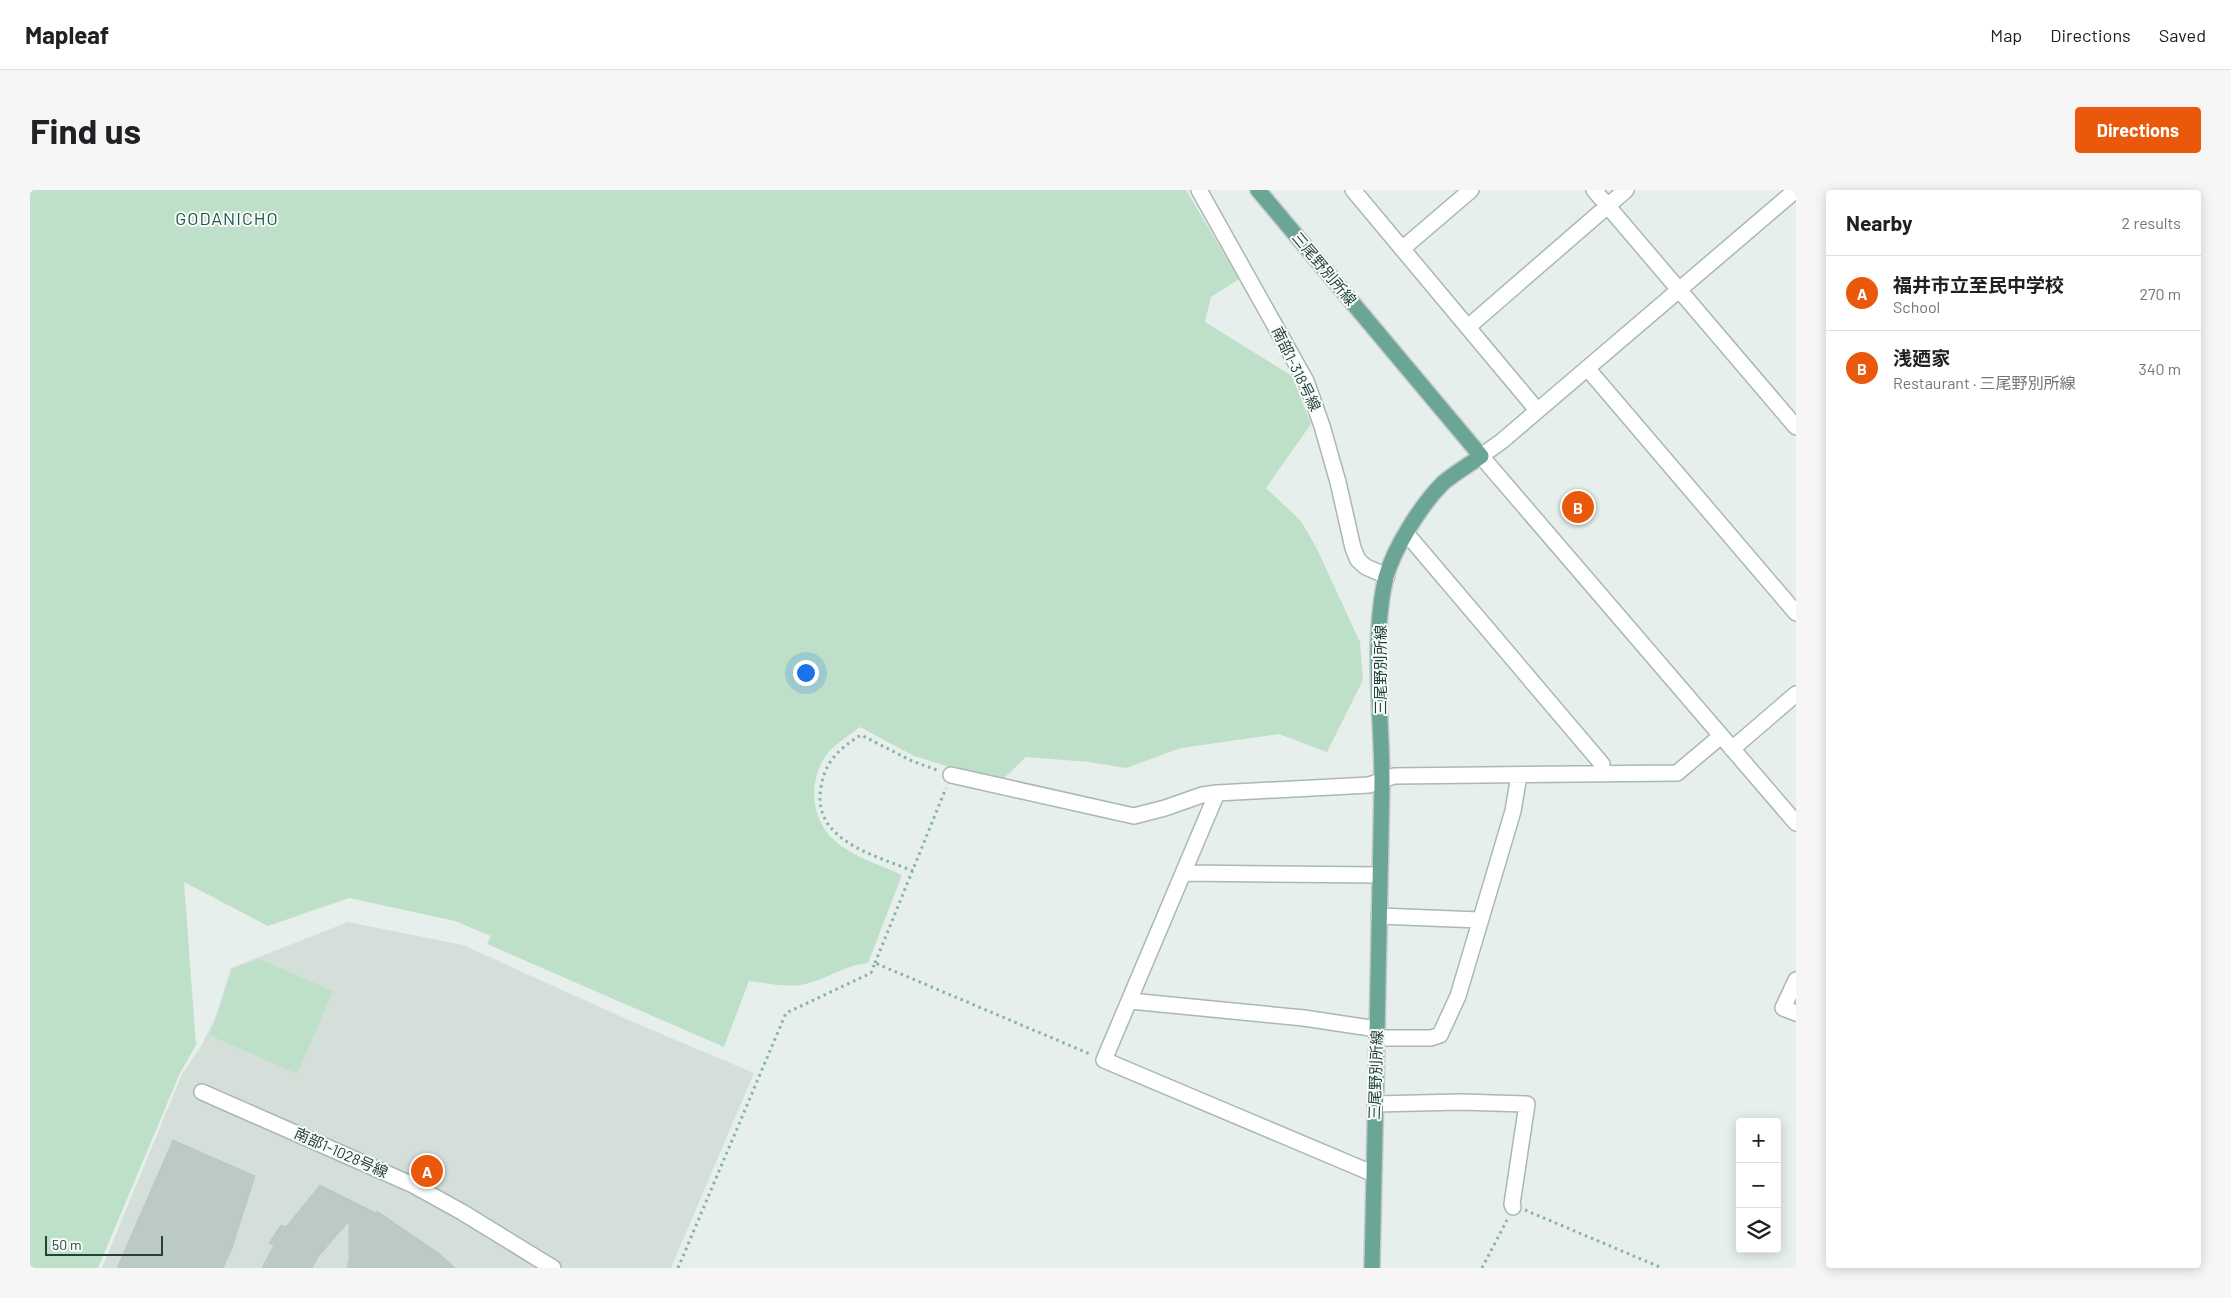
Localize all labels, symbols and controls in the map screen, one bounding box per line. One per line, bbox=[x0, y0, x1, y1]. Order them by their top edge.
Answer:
text: Mapleaf bbox=[25, 20, 109, 49]
text: Map bbox=[1990, 24, 2022, 46]
text: Directions bbox=[2050, 24, 2131, 46]
text: Saved bbox=[2159, 24, 2206, 46]
button: Directions bbox=[2075, 107, 2201, 153]
text: Find us bbox=[30, 109, 141, 151]
district label: GODANICHO bbox=[175, 207, 279, 229]
text: Nearby bbox=[1846, 210, 1912, 235]
text: 2 results bbox=[2122, 213, 2181, 232]
street label: 三尾野別所線 bbox=[1289, 228, 1361, 309]
text: 福井市立至民中学校 bbox=[1893, 273, 2064, 296]
text: A bbox=[1857, 284, 1867, 303]
text: 270 m bbox=[2139, 284, 2181, 303]
text: School bbox=[1893, 297, 1940, 316]
street label: 南部1-318号線 bbox=[1269, 323, 1325, 414]
text: 浅廼家 bbox=[1893, 346, 1950, 369]
text: B bbox=[1857, 359, 1867, 378]
text: 340 m bbox=[2138, 359, 2181, 378]
text: Restaurant · 三尾野別所線 bbox=[1893, 373, 2076, 392]
pin: B bbox=[1562, 488, 1594, 526]
street label: 三尾野別所線 bbox=[1371, 625, 1389, 715]
your location bbox=[793, 660, 819, 686]
street label: 三尾野別所線 bbox=[1364, 1030, 1386, 1120]
map controls bbox=[1736, 1118, 1781, 1253]
button: + bbox=[1736, 1118, 1781, 1163]
street label: 南部1-1028号線 bbox=[292, 1123, 391, 1181]
pin: A bbox=[411, 1152, 443, 1190]
button: − bbox=[1736, 1163, 1781, 1208]
button: layers bbox=[1736, 1208, 1781, 1253]
scale bar bbox=[45, 1233, 162, 1256]
text: 50 m bbox=[52, 1236, 81, 1253]

